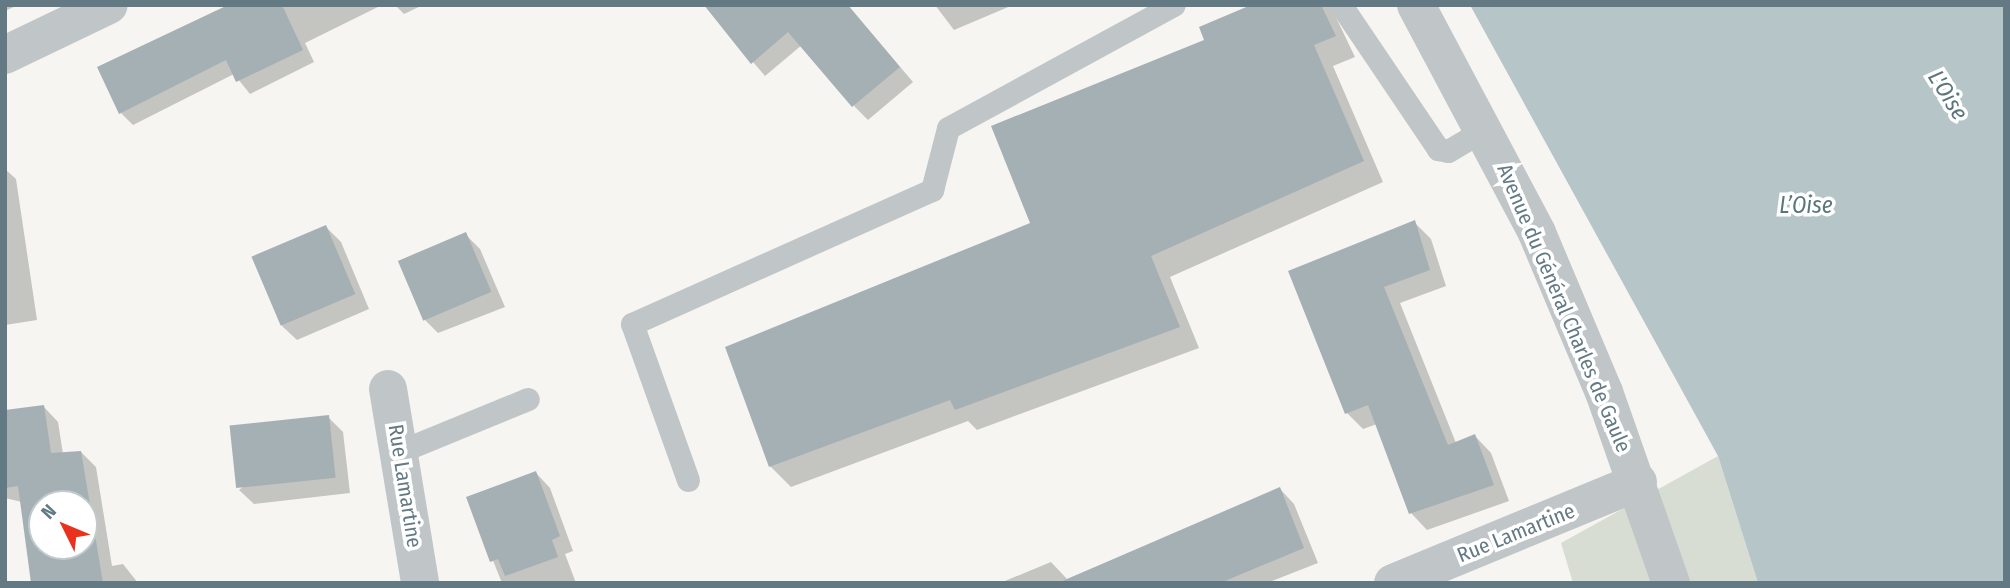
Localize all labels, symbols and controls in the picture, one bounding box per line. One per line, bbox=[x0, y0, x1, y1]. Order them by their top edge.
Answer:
water label: L'Oise bbox=[1922, 65, 1974, 125]
street label: Avenue du Général Charles de Gaule bbox=[1492, 160, 1636, 456]
water label: L’Oise bbox=[1779, 191, 1833, 219]
street label: Rue Lamartine bbox=[383, 423, 427, 549]
north arrow bbox=[28, 490, 98, 560]
street label: Rue Lamartine bbox=[1454, 498, 1578, 568]
text: N bbox=[36, 500, 61, 524]

